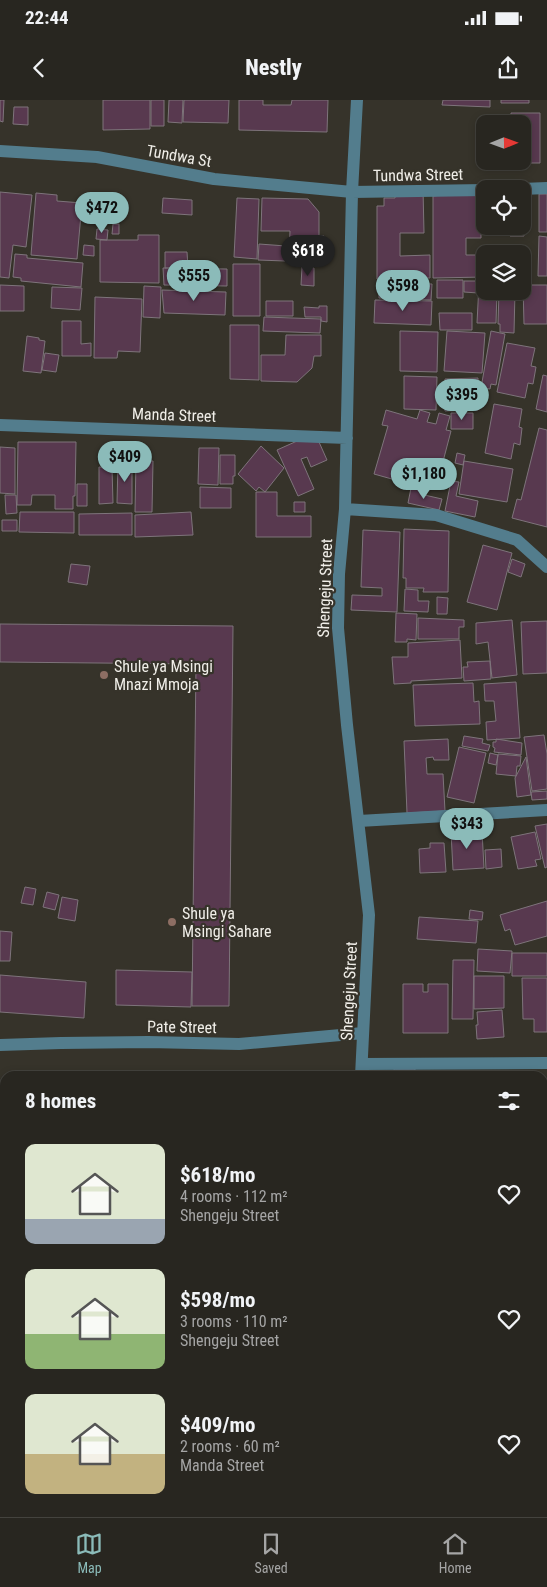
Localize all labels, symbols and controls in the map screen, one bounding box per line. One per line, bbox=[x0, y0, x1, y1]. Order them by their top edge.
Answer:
text: 22:44 bbox=[25, 6, 69, 29]
icon: back bbox=[25, 54, 53, 82]
icon: share bbox=[494, 54, 522, 82]
text: Nestly bbox=[245, 55, 302, 80]
north arrow bbox=[476, 115, 531, 170]
map controls bbox=[476, 115, 531, 300]
street label: Tundwa St bbox=[145, 141, 213, 171]
street label: Tundwa Street bbox=[373, 165, 464, 185]
button: locate bbox=[476, 180, 531, 235]
pin: $472 bbox=[72, 192, 132, 234]
text: $472 bbox=[86, 198, 118, 217]
pin: $618 bbox=[278, 234, 338, 277]
text: $618 bbox=[292, 241, 324, 260]
button: layers bbox=[476, 245, 531, 300]
pin: $555 bbox=[164, 260, 224, 302]
text: $555 bbox=[178, 266, 210, 285]
pin: $598 bbox=[373, 270, 433, 312]
text: $598 bbox=[387, 276, 419, 295]
pin: $395 bbox=[432, 378, 492, 421]
text: $395 bbox=[446, 385, 478, 404]
street label: Manda Street bbox=[132, 404, 217, 426]
pin: $409 bbox=[95, 440, 155, 483]
text: $409 bbox=[109, 447, 141, 466]
pin: $1,180 bbox=[383, 458, 465, 500]
text: $1,180 bbox=[402, 464, 446, 483]
street label: Shengeju Street bbox=[314, 538, 336, 638]
place label: Shule ya Msingi Mnazi Mmoja bbox=[114, 657, 213, 694]
marker: Shule ya Msingi Mnazi Mmoja bbox=[98, 669, 110, 681]
pin: $343 bbox=[437, 808, 497, 850]
text: $343 bbox=[451, 814, 483, 833]
place label: Shule ya Msingi Sahare bbox=[182, 904, 272, 941]
marker: Shule ya Msingi Sahare bbox=[166, 916, 178, 928]
street label: Shengeju Street bbox=[337, 941, 361, 1041]
street label: Pate Street bbox=[147, 1017, 217, 1037]
icon: filters bbox=[495, 1087, 523, 1115]
text: 8 homes bbox=[25, 1089, 96, 1113]
text: $618/mo bbox=[180, 1163, 255, 1187]
icon: home bbox=[65, 1164, 125, 1224]
icon: heart bbox=[495, 1180, 523, 1208]
text: 4 rooms · 112 m² bbox=[180, 1187, 288, 1206]
text: Shengeju Street bbox=[180, 1206, 279, 1225]
text: $598/mo bbox=[180, 1288, 255, 1312]
icon: home bbox=[65, 1289, 125, 1349]
icon: heart bbox=[495, 1305, 523, 1333]
text: 3 rooms · 110 m² bbox=[180, 1312, 288, 1331]
text: Shengeju Street bbox=[180, 1331, 279, 1350]
text: $409/mo bbox=[180, 1413, 255, 1437]
icon: home bbox=[65, 1414, 125, 1474]
icon: heart bbox=[495, 1430, 523, 1458]
text: 2 rooms · 60 m² bbox=[180, 1437, 280, 1456]
text: Manda Street bbox=[180, 1456, 264, 1475]
tab: Map bbox=[75, 1530, 103, 1576]
tab: Saved bbox=[254, 1530, 288, 1576]
tab: Home bbox=[439, 1530, 472, 1576]

